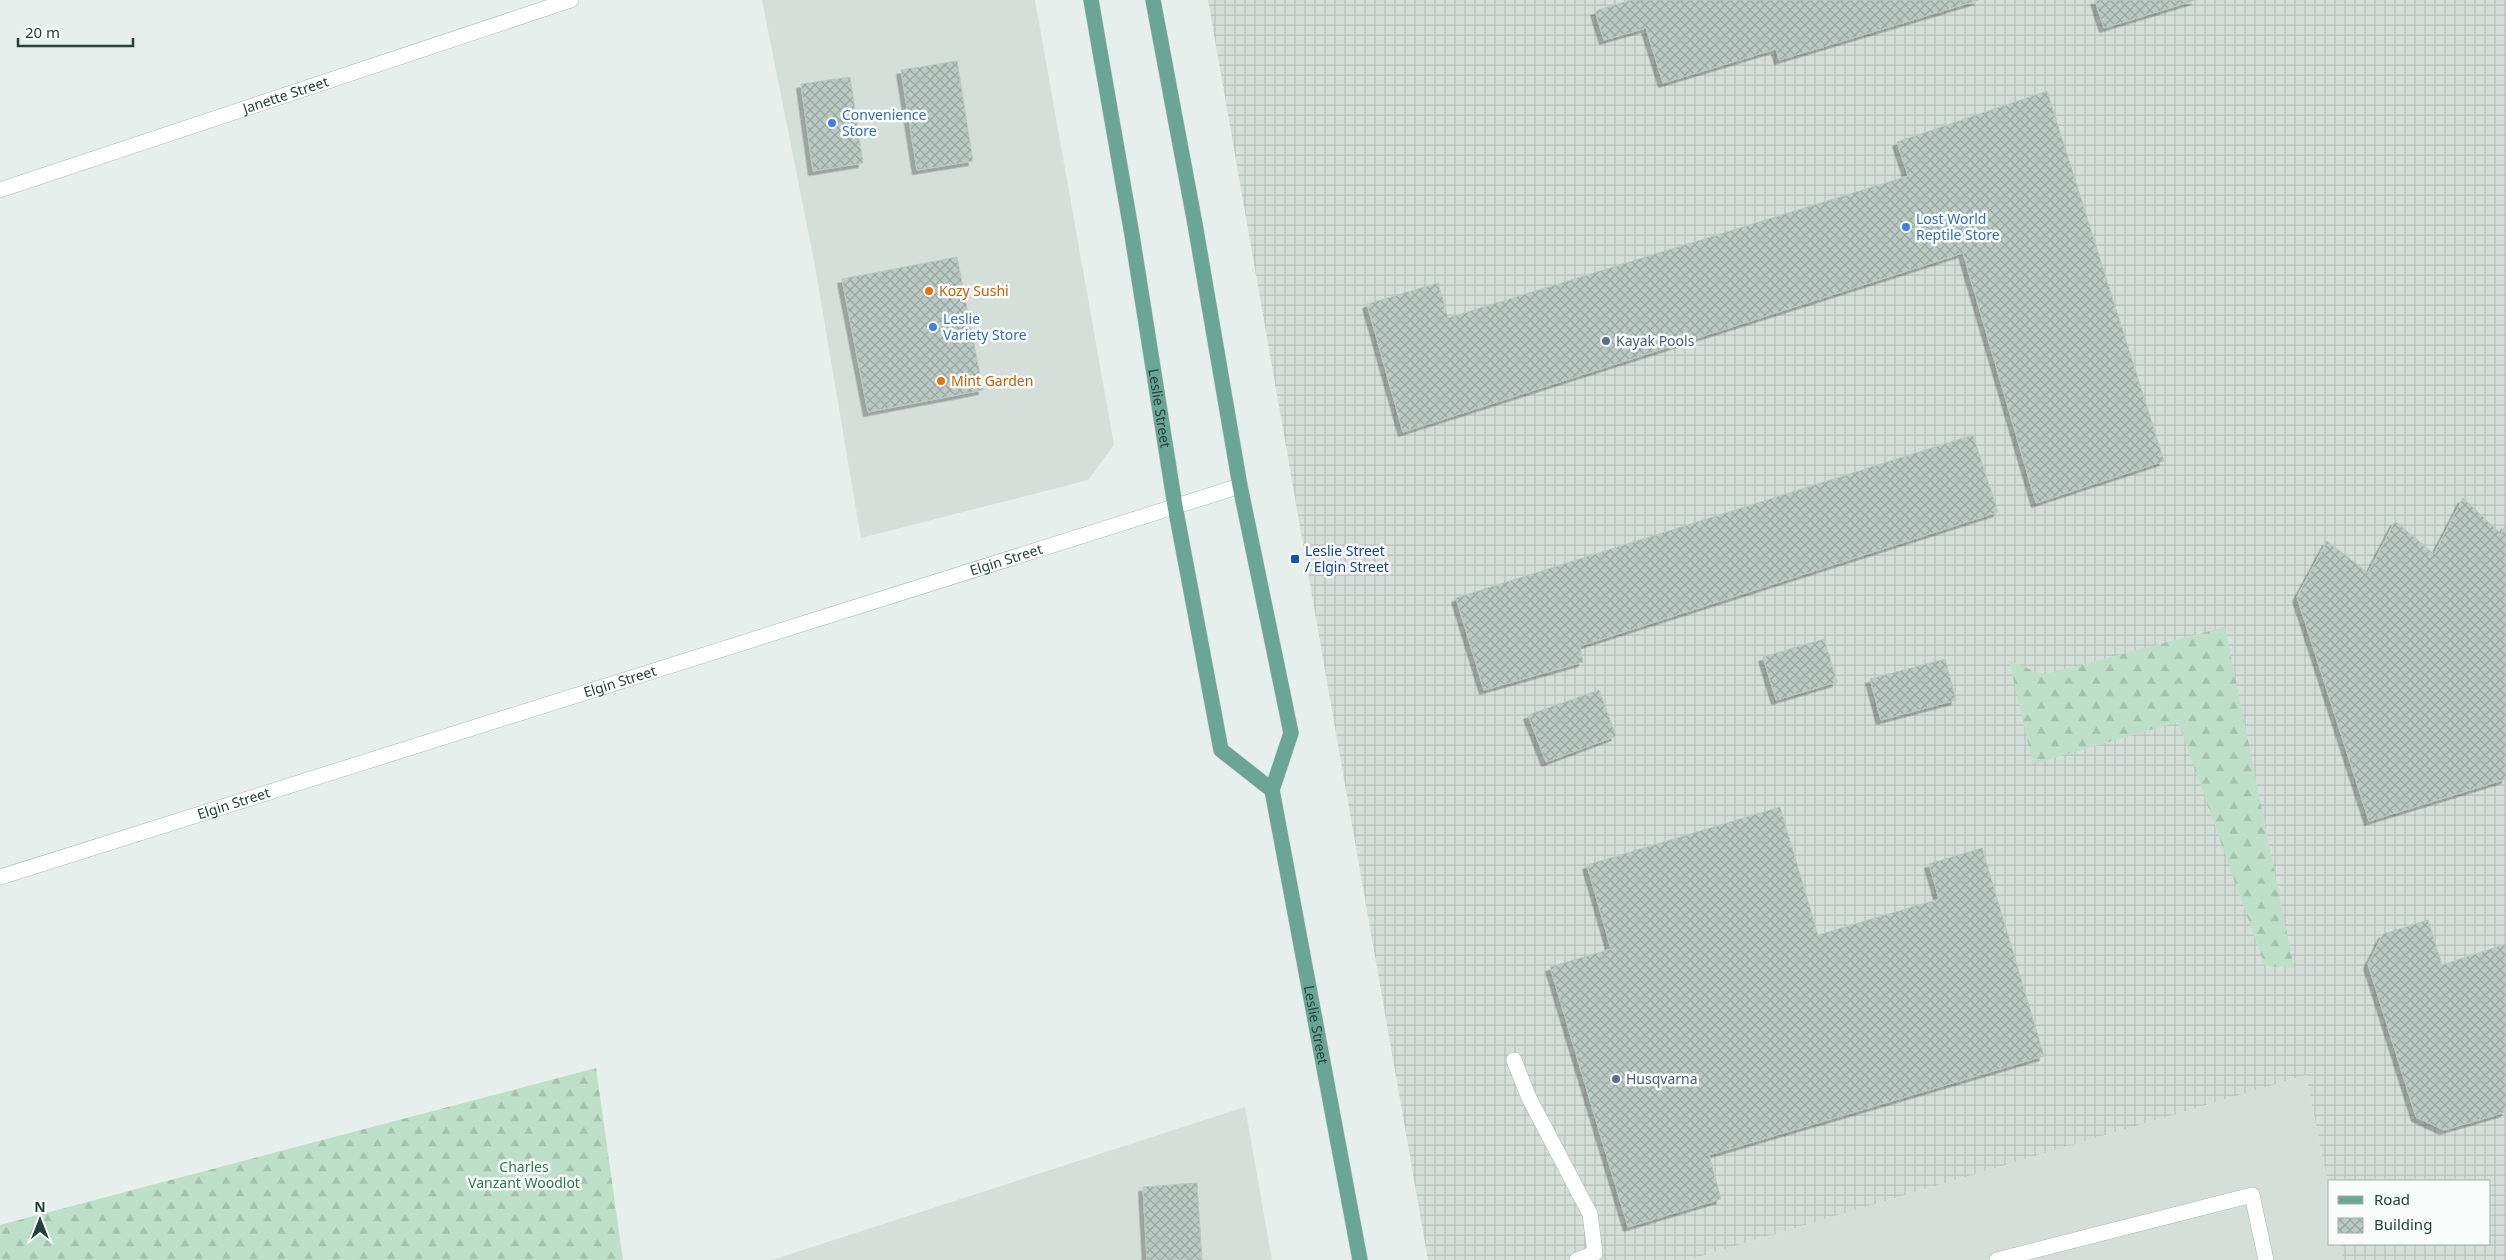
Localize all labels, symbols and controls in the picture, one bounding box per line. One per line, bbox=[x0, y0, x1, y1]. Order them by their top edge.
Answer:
scale bar bbox=[18, 15, 132, 47]
text: 20 m bbox=[25, 22, 60, 42]
street label: Janette Street bbox=[238, 71, 331, 118]
place label: Convenience Store bbox=[842, 105, 927, 140]
marker: Convenience Store bbox=[826, 117, 838, 129]
place label: Lost World Reptile Store bbox=[1916, 209, 2000, 244]
marker: Lost World Reptile Store bbox=[1900, 221, 1912, 233]
place label: Kozy Sushi bbox=[939, 281, 1009, 300]
marker: Kozy Sushi bbox=[923, 285, 935, 297]
place label: Leslie Variety Store bbox=[943, 309, 1027, 344]
marker: Leslie Variety Store bbox=[927, 321, 939, 333]
place label: Kayak Pools bbox=[1616, 331, 1695, 350]
marker: Kayak Pools bbox=[1600, 335, 1612, 347]
street label: Leslie Street bbox=[1144, 367, 1176, 449]
place label: Mint Garden bbox=[951, 371, 1033, 390]
marker: Mint Garden bbox=[935, 375, 947, 387]
street label: Elgin Street bbox=[967, 539, 1045, 580]
place label: Leslie Street / Elgin Street bbox=[1305, 541, 1389, 576]
marker: Leslie Street / Elgin Street bbox=[1289, 553, 1301, 565]
street label: Elgin Street bbox=[581, 661, 658, 701]
street label: Elgin Street bbox=[195, 782, 272, 823]
street label: Leslie Street bbox=[1300, 984, 1333, 1066]
place label: Husqvarna bbox=[1626, 1069, 1698, 1088]
marker: Husqvarna bbox=[1610, 1073, 1622, 1085]
park label: Charles Vanzant Woodlot bbox=[468, 1157, 580, 1192]
legend bbox=[2328, 1180, 2491, 1245]
text: Road bbox=[2374, 1189, 2410, 1209]
north arrow bbox=[15, 1195, 65, 1245]
text: N bbox=[34, 1197, 46, 1216]
text: Building bbox=[2374, 1214, 2432, 1234]

